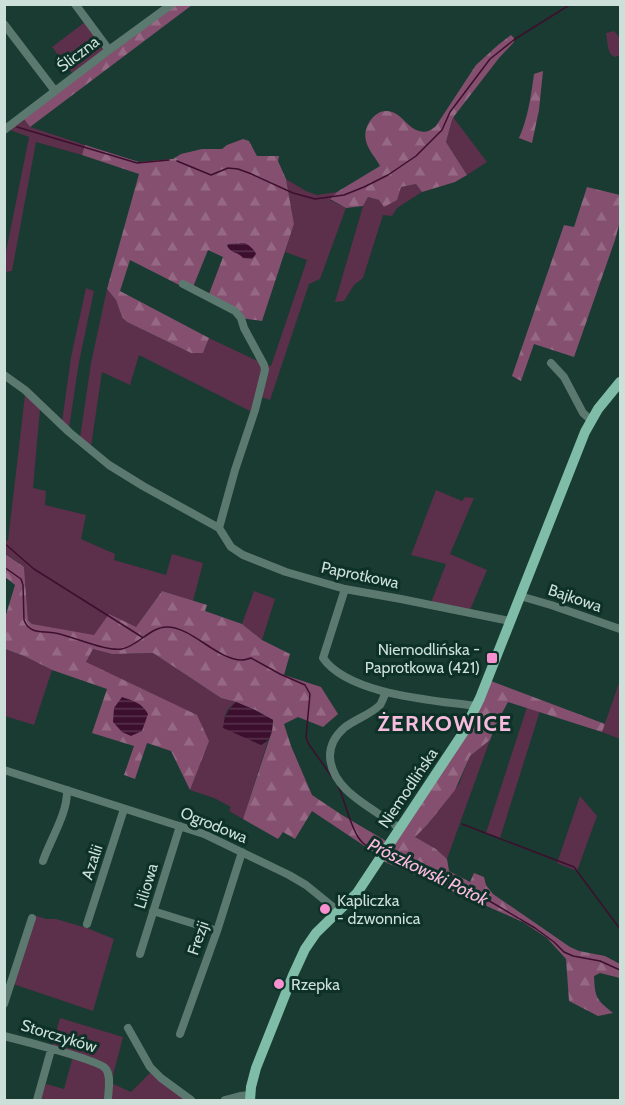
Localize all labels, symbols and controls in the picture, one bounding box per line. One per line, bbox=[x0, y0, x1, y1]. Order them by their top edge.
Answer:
street label: Śliczna bbox=[53, 32, 103, 76]
street label: Paprotkowa bbox=[319, 557, 401, 593]
street label: Bajkowa bbox=[546, 580, 605, 616]
place label: Niemodlińska - Paprotkowa (421) bbox=[365, 640, 480, 677]
marker: Niemodlińska - Paprotkowa (421) bbox=[485, 651, 499, 665]
district label: ŻERKOWICE bbox=[378, 710, 512, 737]
street label: Niemodlińska bbox=[374, 744, 442, 831]
street label: Ogrodowa bbox=[178, 803, 251, 847]
water label: Prószkowski Potok bbox=[364, 833, 493, 911]
street label: Azalii bbox=[77, 842, 107, 882]
street label: Liliowa bbox=[130, 861, 162, 911]
place label: Kapliczka - dzwonnica bbox=[337, 891, 421, 928]
marker: Kapliczka - dzwonnica bbox=[318, 902, 332, 916]
street label: Frezji bbox=[183, 918, 213, 958]
place label: Rzepka bbox=[291, 975, 340, 994]
marker: Rzepka bbox=[272, 977, 286, 991]
street label: Storczyków bbox=[19, 1015, 99, 1057]

